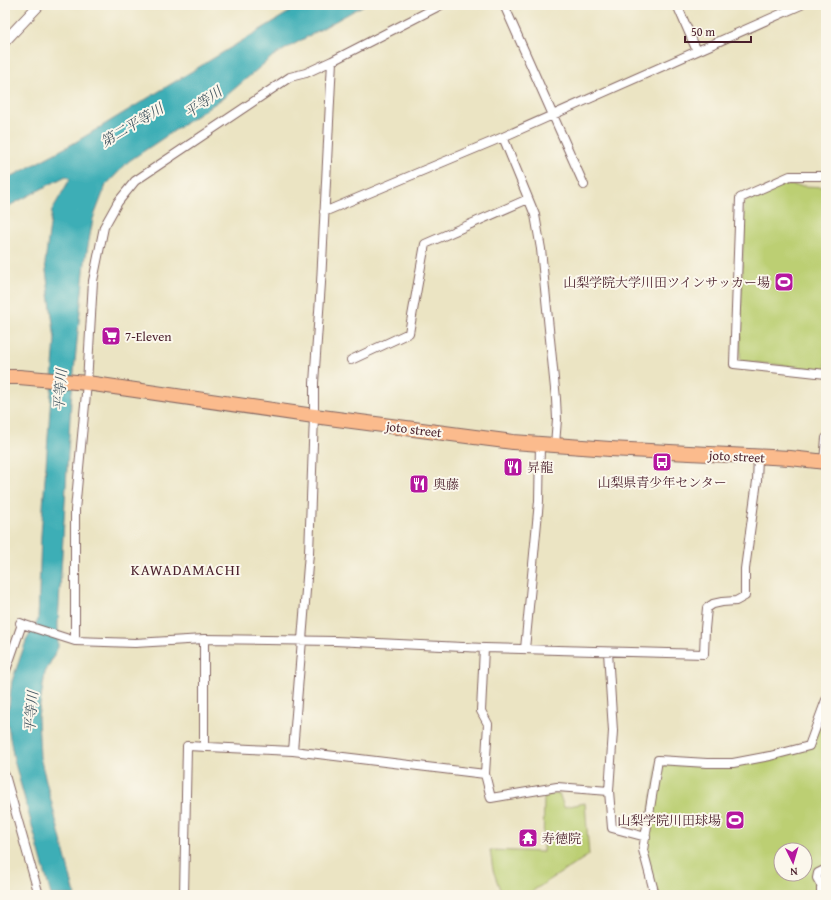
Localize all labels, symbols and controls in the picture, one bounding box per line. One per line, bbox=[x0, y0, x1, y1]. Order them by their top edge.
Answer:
scale bar bbox=[685, 18, 751, 44]
text: 50 m bbox=[691, 23, 715, 40]
water label: 平等川 bbox=[180, 81, 228, 122]
water label: 第二平等川 bbox=[97, 97, 169, 152]
sports icon: 山梨学院大学川田ツインサッカー場 bbox=[773, 271, 795, 293]
place label: 山梨学院大学川田ツインサッカー場 bbox=[563, 273, 770, 292]
supermarket icon: 7-Eleven bbox=[100, 325, 122, 347]
place label: 7-Eleven bbox=[125, 327, 172, 346]
water label: 平等川 bbox=[49, 366, 72, 412]
street label: joto street bbox=[383, 416, 443, 442]
street label: joto street bbox=[707, 445, 766, 467]
bus stop icon: 山梨県青少年センター bbox=[651, 451, 673, 473]
restaurant icon: 昇龍 bbox=[502, 456, 524, 478]
place label: 昇龍 bbox=[527, 458, 553, 477]
restaurant icon: 奥藤 bbox=[408, 473, 430, 495]
place label: 山梨県青少年センター bbox=[597, 473, 727, 492]
place label: 奥藤 bbox=[433, 475, 459, 494]
district label: KAWADAMACHI bbox=[131, 559, 241, 580]
water label: 平等川 bbox=[19, 688, 43, 734]
sports icon: 山梨学院川田球場 bbox=[724, 809, 746, 831]
place label: 山梨学院川田球場 bbox=[617, 811, 721, 830]
temple icon: 寿徳院 bbox=[517, 827, 539, 849]
place label: 寿徳院 bbox=[542, 829, 581, 848]
north arrow bbox=[773, 842, 813, 882]
text: N bbox=[789, 864, 798, 880]

